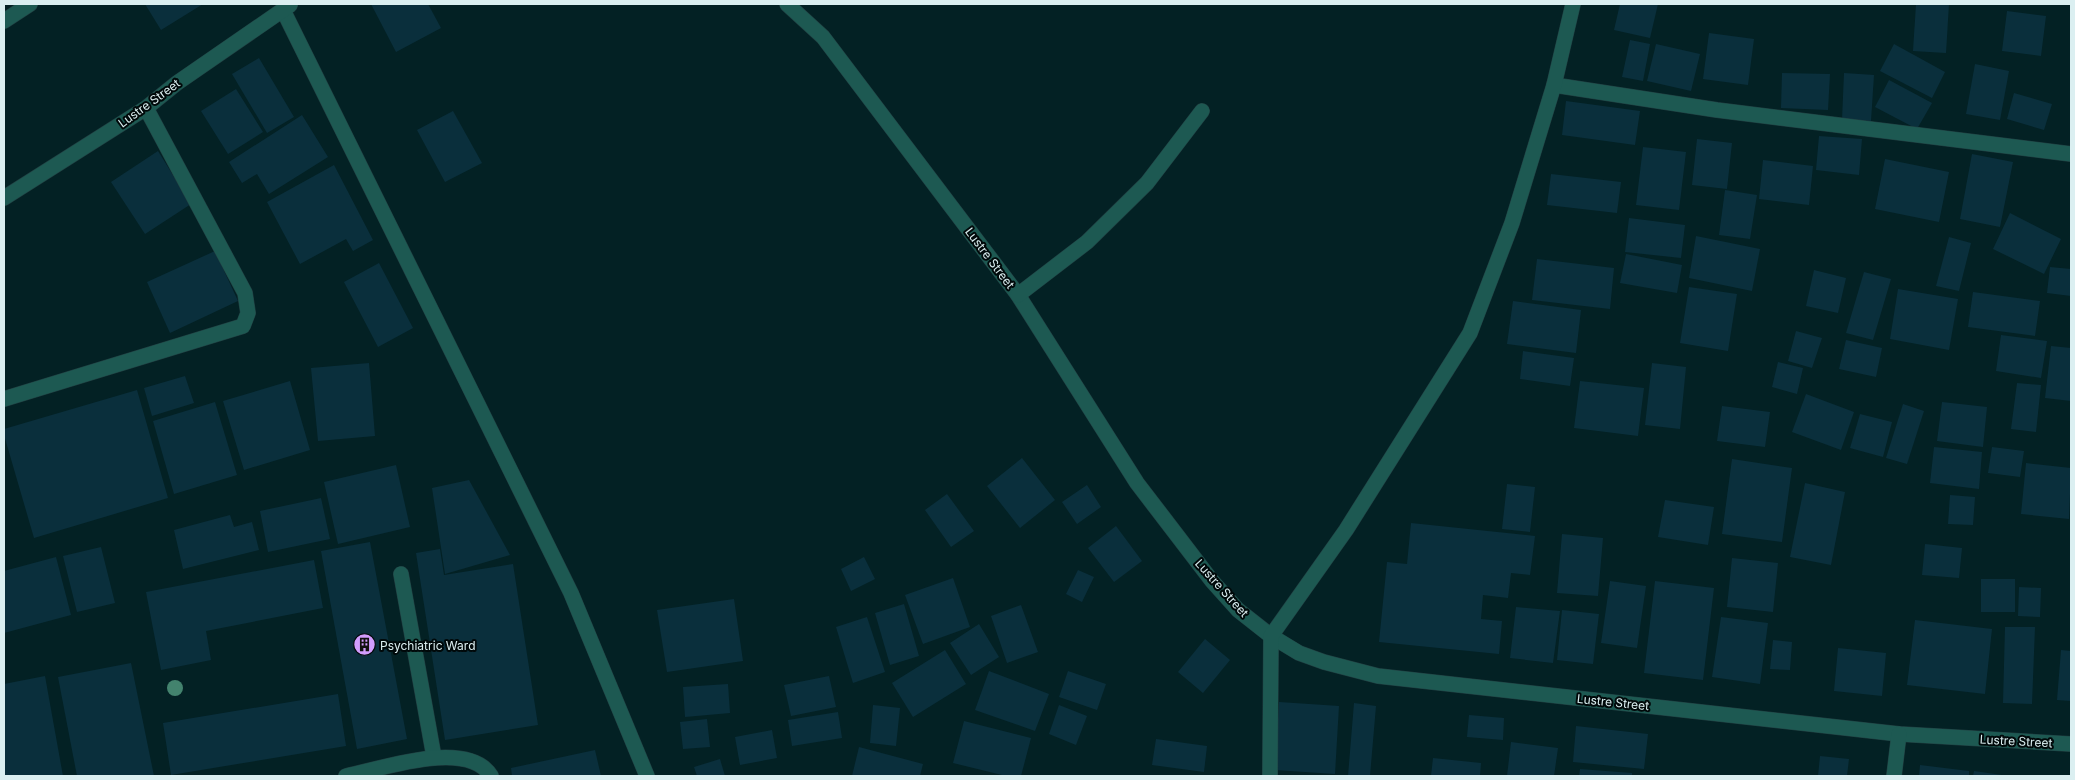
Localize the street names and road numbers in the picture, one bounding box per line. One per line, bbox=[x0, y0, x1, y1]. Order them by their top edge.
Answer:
street label: Lustre Street bbox=[115, 76, 183, 130]
street label: Lustre Street bbox=[962, 224, 1018, 292]
street label: Lustre Street bbox=[1192, 556, 1252, 620]
street label: Lustre Street bbox=[1576, 691, 1650, 713]
street label: Lustre Street bbox=[1979, 732, 2053, 750]

